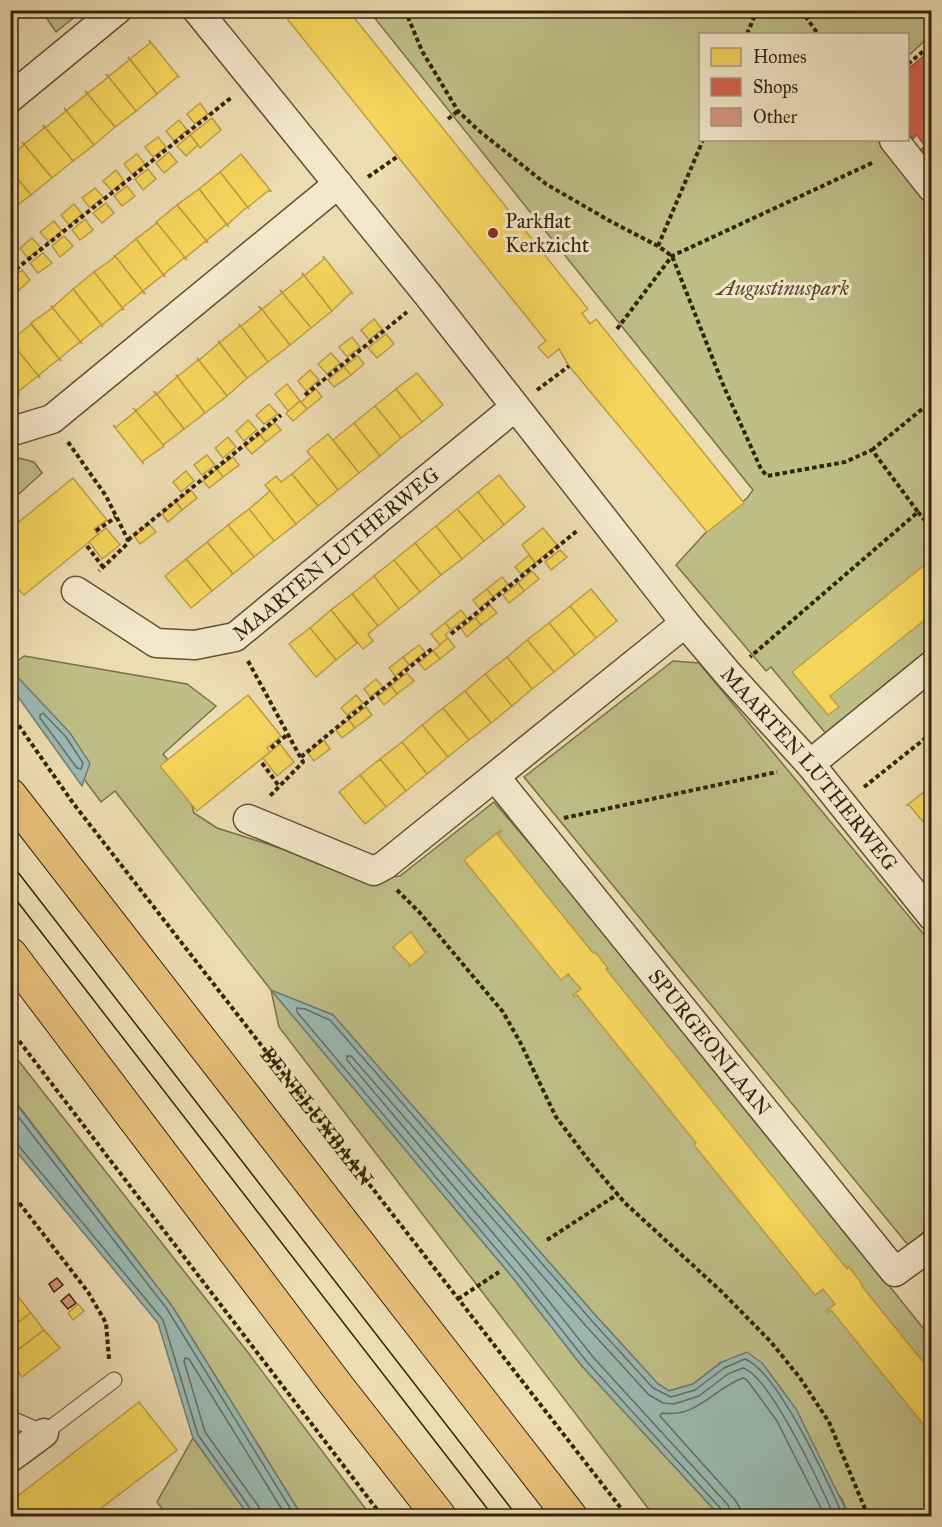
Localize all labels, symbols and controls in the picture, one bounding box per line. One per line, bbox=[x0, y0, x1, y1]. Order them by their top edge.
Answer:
legend bbox=[699, 33, 909, 141]
text: Homes bbox=[753, 46, 807, 68]
text: Shops bbox=[753, 76, 798, 98]
text: Other bbox=[753, 106, 798, 128]
place label: Parkflat Kerkzicht bbox=[505, 208, 590, 258]
marker: Parkflat Kerkzicht bbox=[486, 226, 500, 240]
park label: Augustinuspark bbox=[715, 275, 850, 301]
street label: MAARTEN LUTHERWEG bbox=[227, 462, 445, 646]
street label: MAARTEN LUTHERWEG bbox=[715, 661, 903, 876]
street label: SPURGEONLAAN bbox=[643, 964, 777, 1121]
street label: BENELUXBAAN bbox=[254, 1042, 379, 1192]

